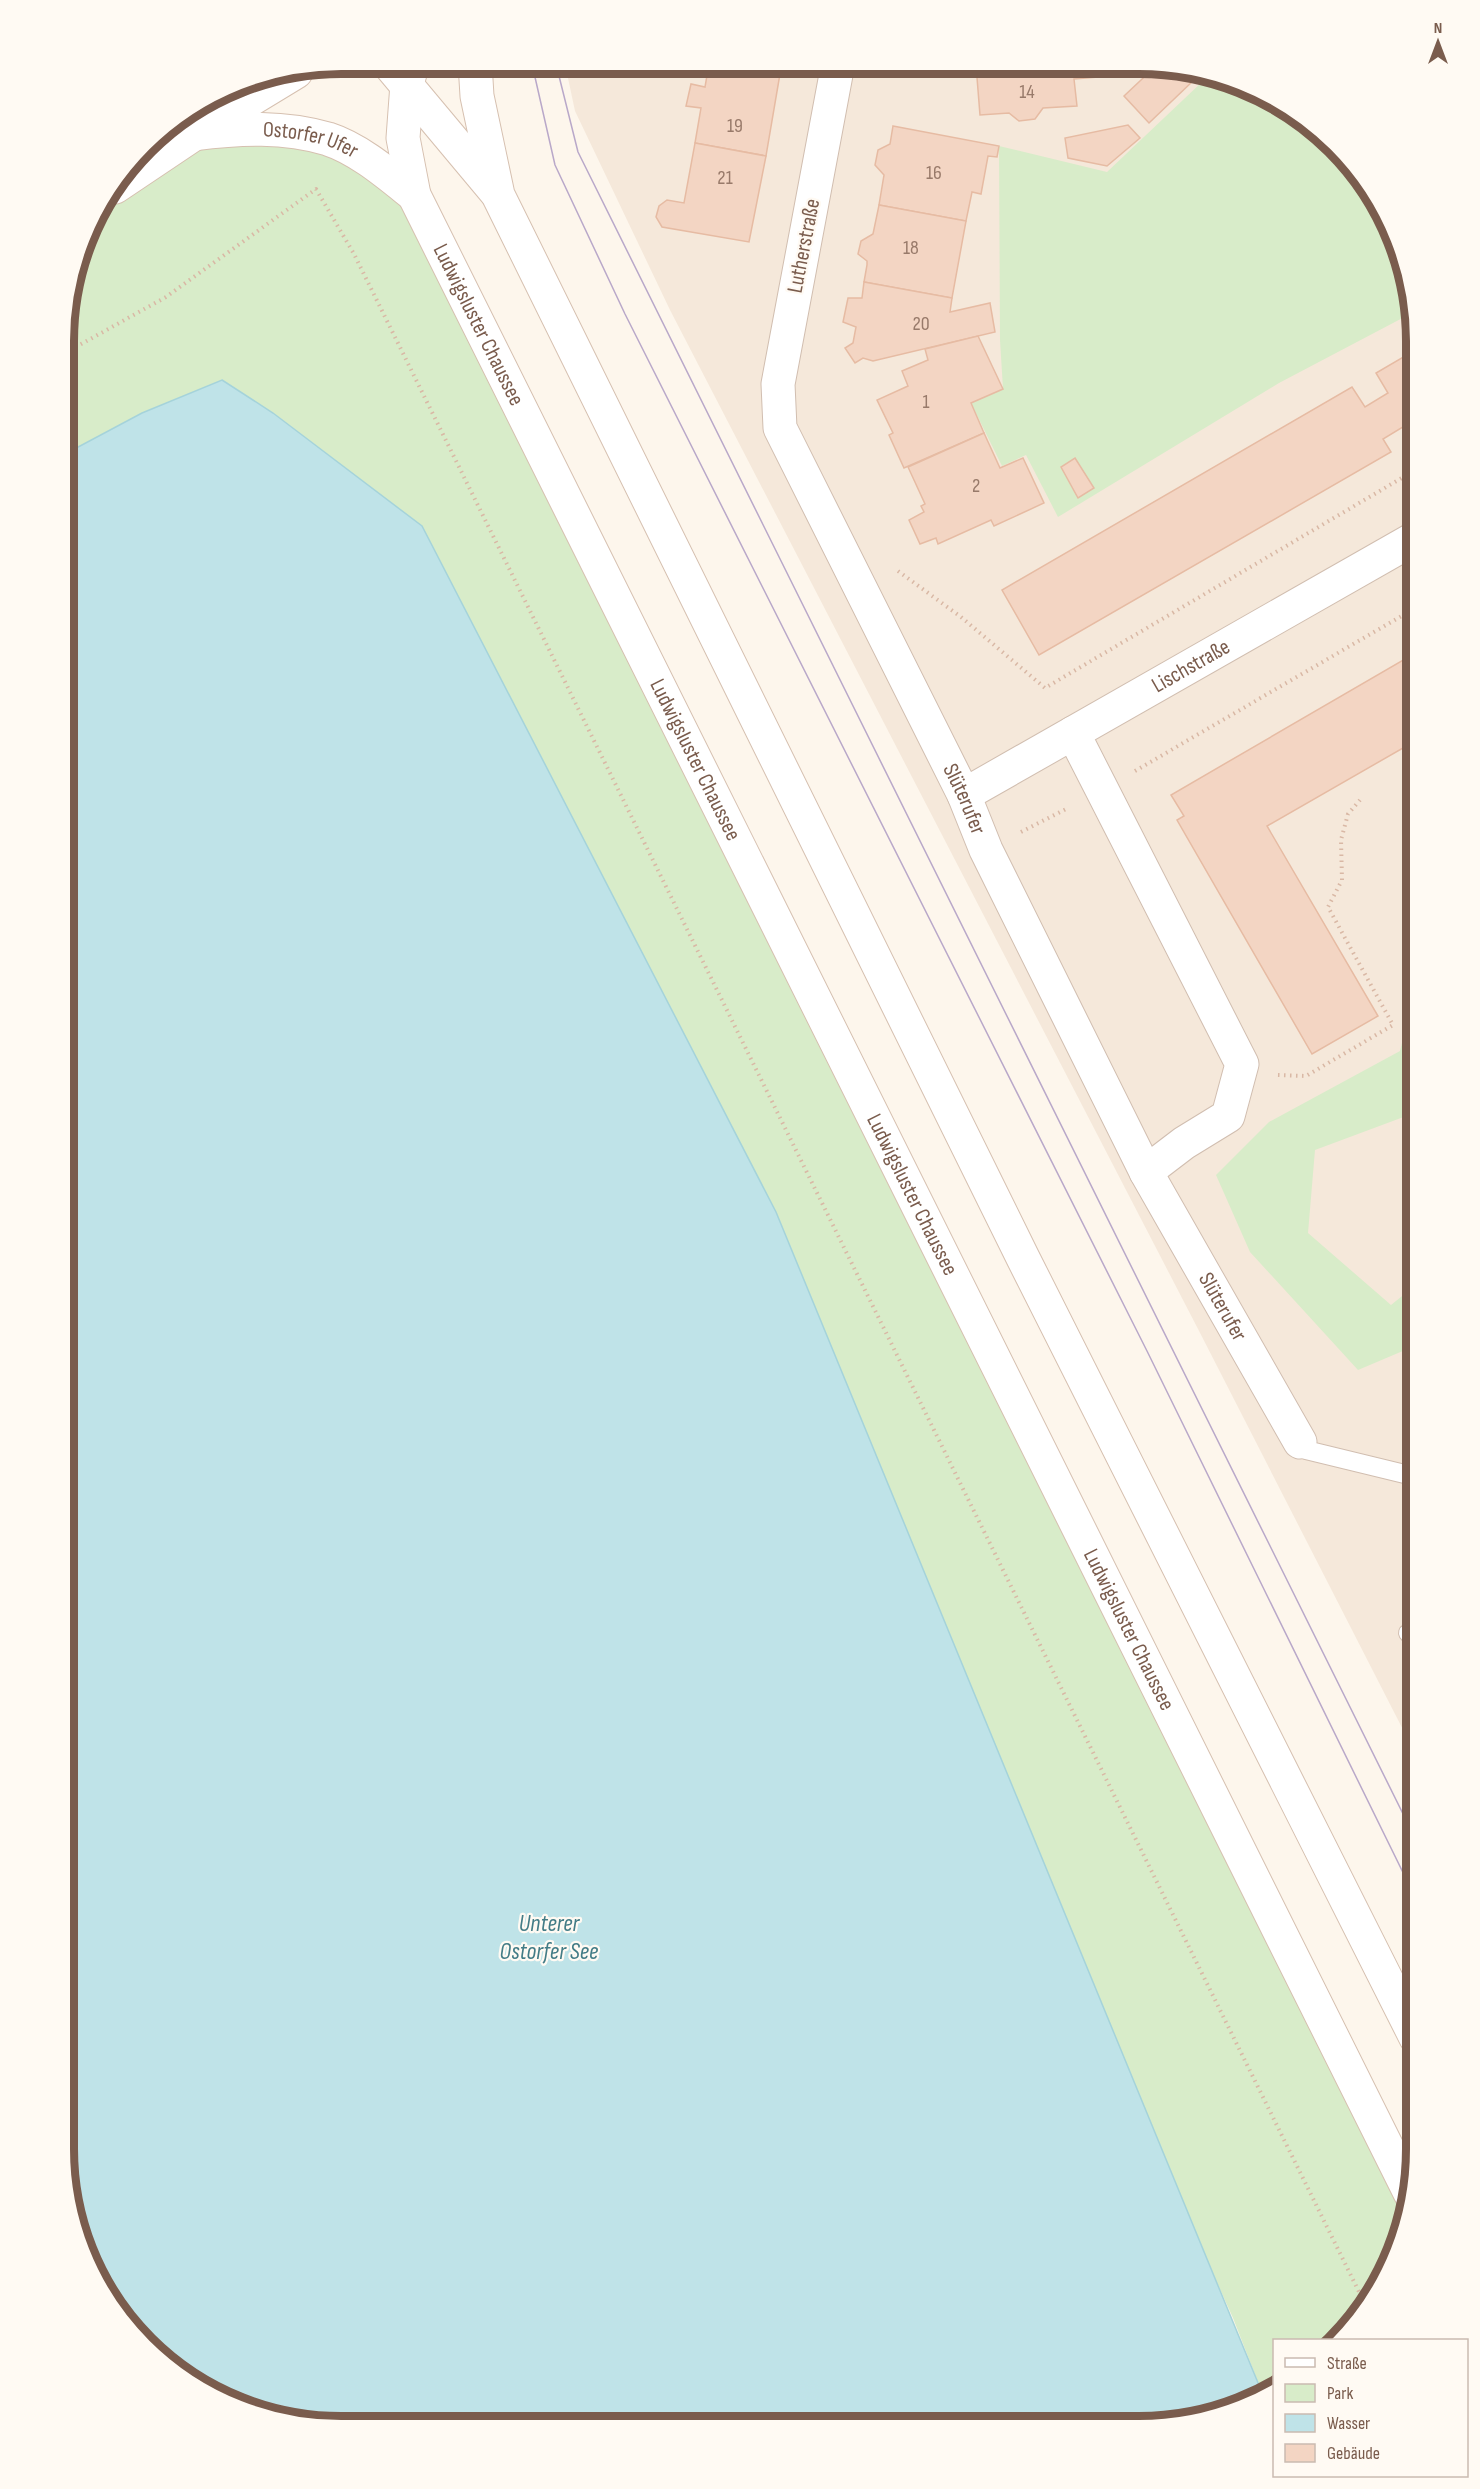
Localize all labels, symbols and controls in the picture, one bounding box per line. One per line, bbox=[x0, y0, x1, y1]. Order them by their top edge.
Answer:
north arrow bbox=[1408, 12, 1468, 72]
text: N bbox=[1434, 19, 1442, 38]
house number: 14 bbox=[1019, 80, 1035, 104]
house number: 19 bbox=[727, 114, 743, 138]
street label: Ostorfer Ufer bbox=[262, 116, 363, 164]
house number: 16 bbox=[926, 161, 942, 185]
house number: 21 bbox=[717, 166, 733, 190]
street label: Lutherstraße bbox=[782, 197, 826, 295]
house number: 18 bbox=[903, 236, 919, 260]
street label: Ludwigsluster Chaussee bbox=[427, 239, 530, 410]
house number: 20 bbox=[912, 312, 930, 336]
house number: 1 bbox=[923, 390, 930, 414]
house number: 2 bbox=[972, 474, 980, 498]
street label: Lischstraße bbox=[1147, 633, 1235, 699]
street label: Ludwigsluster Chaussee bbox=[644, 674, 747, 845]
street label: Slüterufer bbox=[937, 759, 992, 838]
street label: Ludwigsluster Chaussee bbox=[861, 1109, 964, 1280]
street label: Slüterufer bbox=[1193, 1268, 1253, 1346]
street label: Ludwigsluster Chaussee bbox=[1078, 1544, 1181, 1715]
water label: Unterer Ostorfer See bbox=[500, 1909, 598, 1966]
legend bbox=[1273, 2339, 1468, 2477]
text: Straße bbox=[1327, 2353, 1367, 2374]
text: Park bbox=[1327, 2383, 1353, 2404]
text: Wasser bbox=[1327, 2413, 1370, 2434]
text: Gebäude bbox=[1327, 2443, 1380, 2464]

